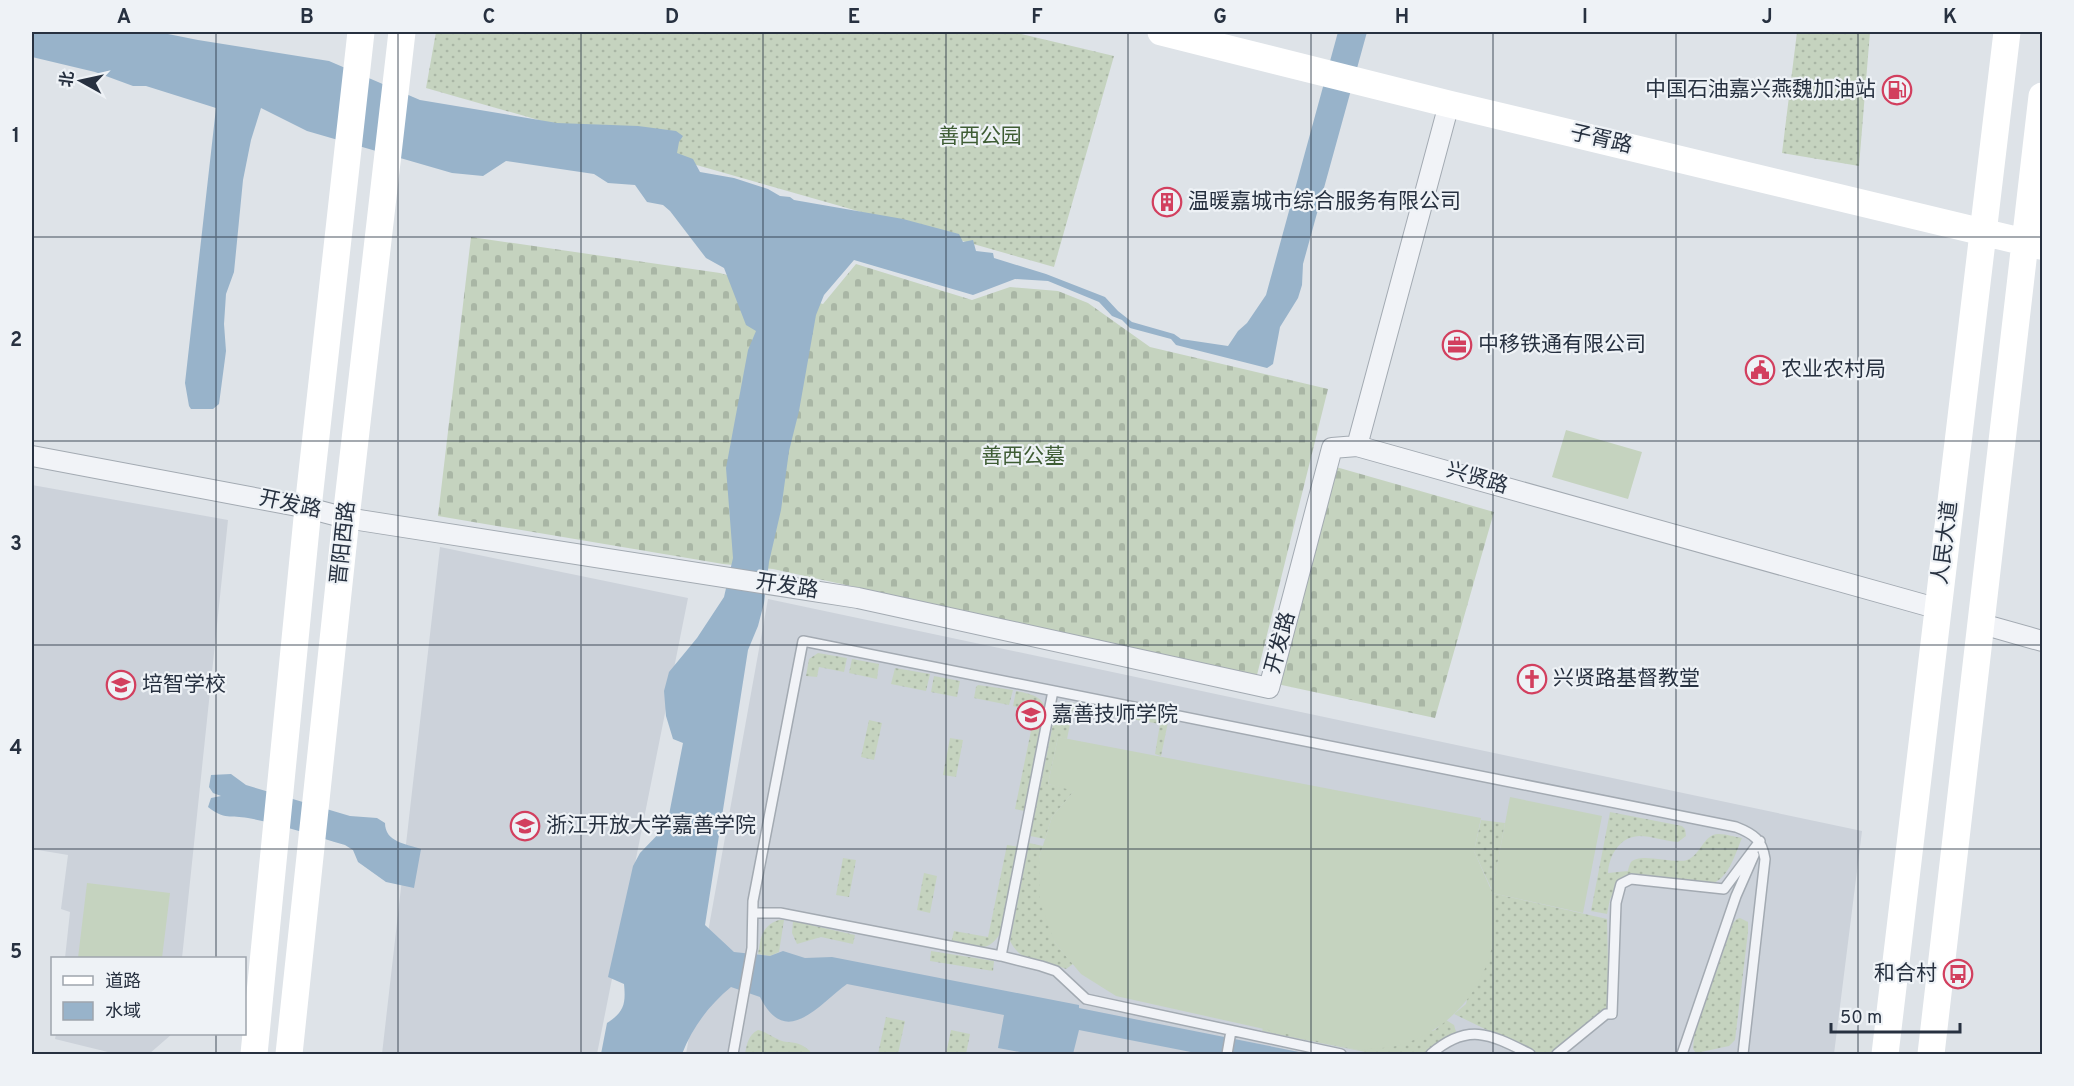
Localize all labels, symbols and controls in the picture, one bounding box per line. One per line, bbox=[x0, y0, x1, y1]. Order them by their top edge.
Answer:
text: A bbox=[117, 5, 131, 31]
text: B bbox=[300, 5, 314, 31]
text: C bbox=[483, 5, 495, 31]
text: D bbox=[665, 5, 679, 31]
text: E bbox=[848, 5, 860, 31]
text: F bbox=[1031, 5, 1043, 31]
text: G bbox=[1213, 5, 1227, 31]
text: H bbox=[1395, 5, 1409, 31]
text: I bbox=[1582, 5, 1588, 31]
text: J bbox=[1761, 5, 1773, 31]
text: K bbox=[1943, 5, 1957, 31]
north arrow bbox=[51, 51, 111, 111]
text: 北 bbox=[57, 70, 79, 89]
fuel station icon: 中国石油嘉兴燕魏加油站 bbox=[1881, 74, 1913, 106]
place label: 中国石油嘉兴燕魏加油站 bbox=[1645, 77, 1876, 104]
street label: 子胥路 bbox=[1567, 120, 1635, 160]
text: 1 bbox=[12, 124, 20, 150]
park label: 善西公园 bbox=[938, 124, 1022, 151]
building icon: 温暖嘉城市综合服务有限公司 bbox=[1151, 186, 1183, 218]
place label: 温暖嘉城市综合服务有限公司 bbox=[1188, 189, 1461, 216]
text: 2 bbox=[10, 328, 22, 354]
office icon: 中移铁通有限公司 bbox=[1441, 329, 1473, 361]
place label: 中移铁通有限公司 bbox=[1478, 332, 1646, 359]
public building icon: 农业农村局 bbox=[1744, 354, 1776, 386]
place label: 农业农村局 bbox=[1781, 357, 1886, 384]
park label: 善西公墓 bbox=[981, 444, 1065, 471]
street label: 兴贤路 bbox=[1443, 457, 1511, 501]
street label: 开发路 bbox=[256, 485, 324, 525]
street label: 晋阳西路 bbox=[326, 500, 362, 586]
street label: 人民大道 bbox=[1927, 500, 1965, 586]
text: 3 bbox=[10, 532, 22, 558]
street label: 开发路 bbox=[754, 569, 820, 605]
street label: 开发路 bbox=[1260, 609, 1302, 677]
church icon: 兴贤路基督教堂 bbox=[1516, 663, 1548, 695]
place label: 兴贤路基督教堂 bbox=[1553, 666, 1700, 693]
school or university icon: 培智学校 bbox=[105, 669, 137, 701]
place label: 培智学校 bbox=[142, 672, 226, 699]
school or university icon: 嘉善技师学院 bbox=[1015, 699, 1047, 731]
place label: 嘉善技师学院 bbox=[1052, 702, 1178, 729]
text: 4 bbox=[10, 736, 22, 762]
school or university icon: 浙江开放大学嘉善学院 bbox=[509, 810, 541, 842]
place label: 浙江开放大学嘉善学院 bbox=[546, 813, 756, 840]
text: 5 bbox=[10, 940, 22, 966]
legend bbox=[51, 957, 246, 1035]
bus stop icon: 和合村 bbox=[1942, 958, 1974, 990]
place label: 和合村 bbox=[1874, 961, 1937, 988]
text: 道路 bbox=[105, 971, 141, 994]
scale bar bbox=[1831, 996, 1960, 1034]
text: 水域 bbox=[105, 1001, 141, 1024]
text: 50 m bbox=[1840, 1007, 1882, 1030]

